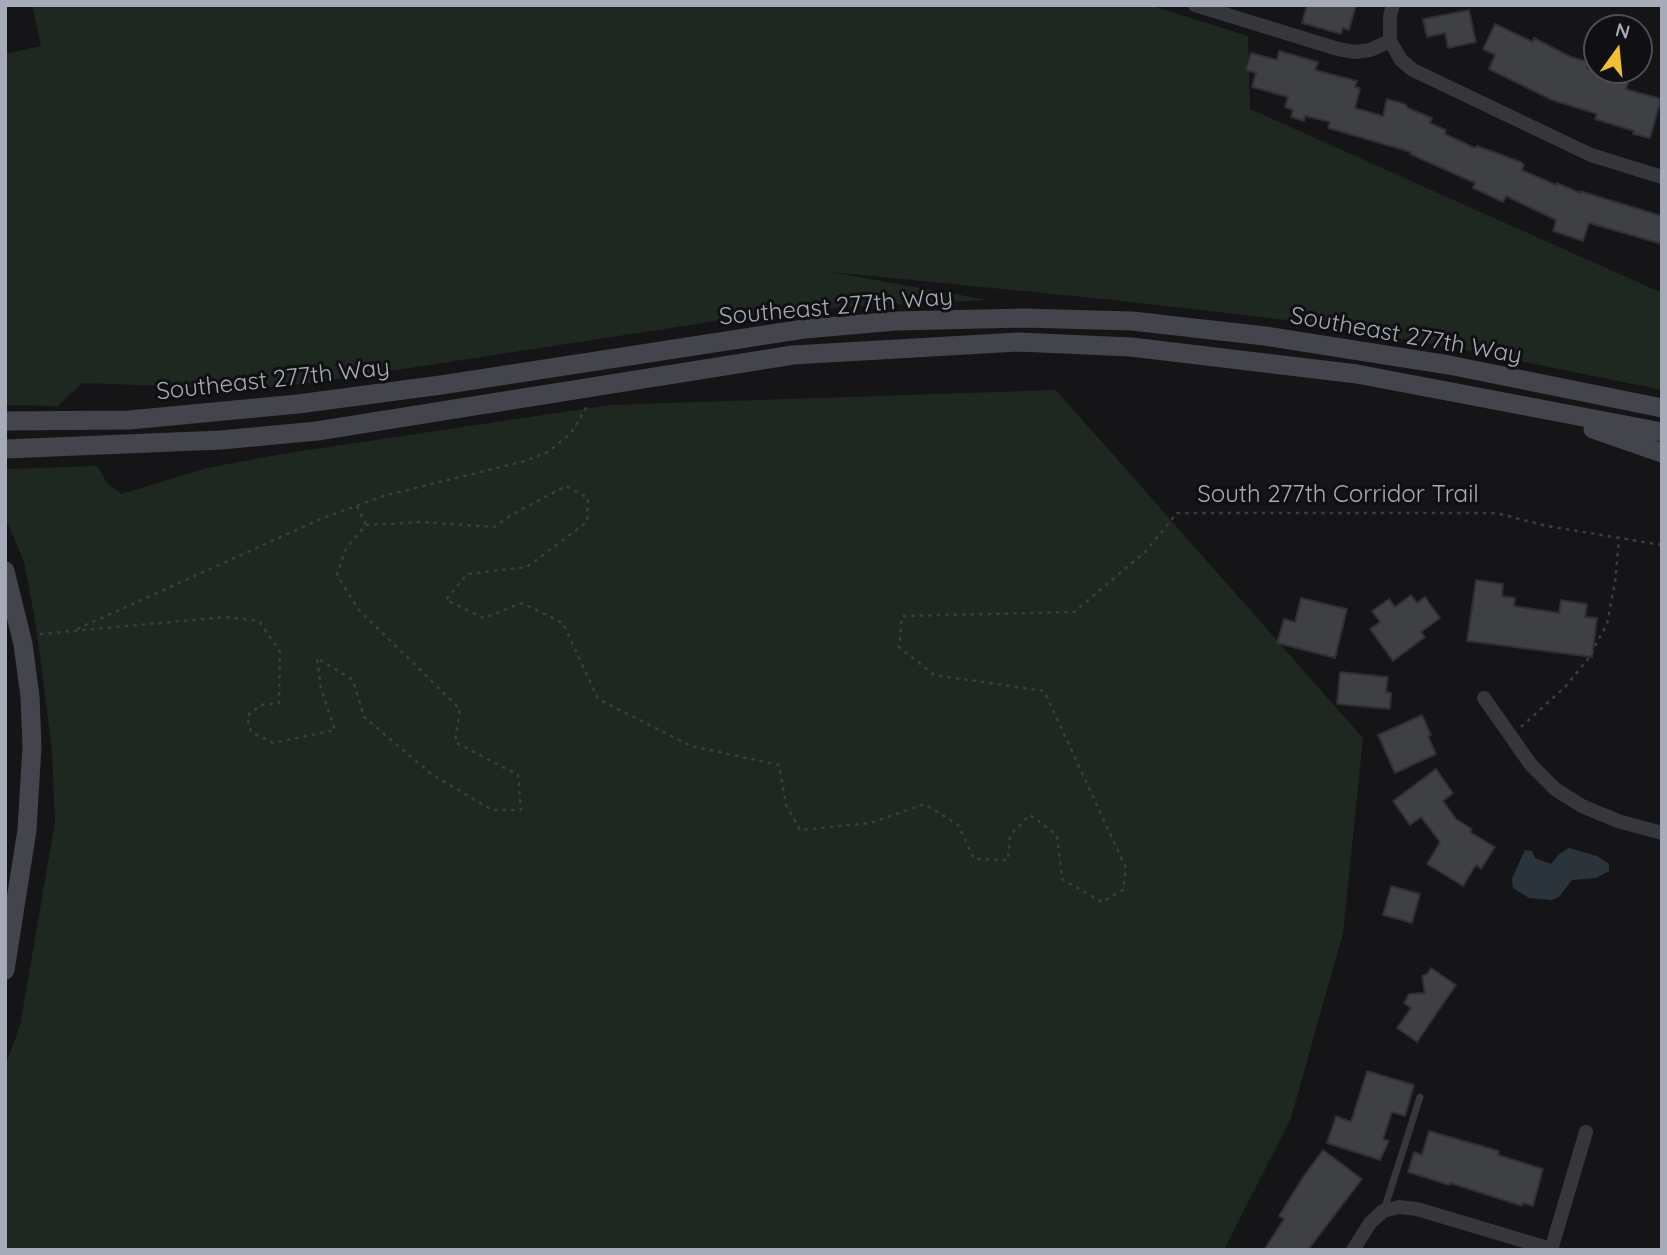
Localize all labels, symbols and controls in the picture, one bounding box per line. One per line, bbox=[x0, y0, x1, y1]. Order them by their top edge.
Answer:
north arrow bbox=[1583, 14, 1653, 84]
text: N bbox=[1613, 17, 1633, 44]
street label: Southeast 277th Way bbox=[718, 282, 954, 332]
street label: Southeast 277th Way bbox=[1288, 301, 1524, 371]
street label: Southeast 277th Way bbox=[155, 353, 391, 407]
street label: South 277th Corridor Trail bbox=[1197, 481, 1479, 509]

